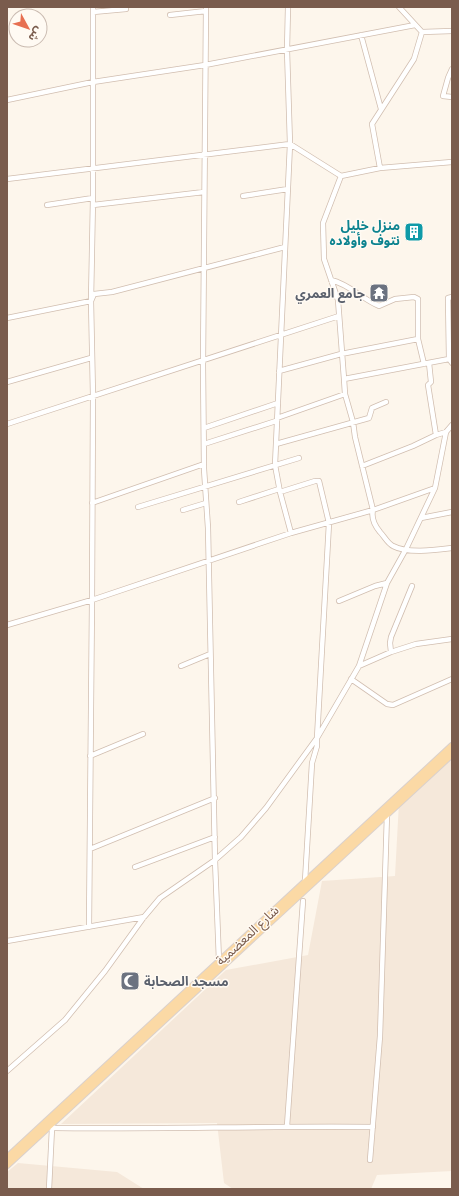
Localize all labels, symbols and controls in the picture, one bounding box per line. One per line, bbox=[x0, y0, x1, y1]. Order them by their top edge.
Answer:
north arrow bbox=[8, 8, 48, 48]
text: ش bbox=[25, 24, 46, 45]
place label: منزل خليل نتوف وأولاده bbox=[330, 217, 400, 249]
building icon: منزل خليل نتوف وأولاده bbox=[403, 221, 425, 243]
temple icon: جامع العمري bbox=[368, 282, 390, 304]
place label: جامع العمري bbox=[295, 285, 365, 304]
street label: شارع المعضمية bbox=[212, 902, 284, 970]
mosque icon: مسجد الصحابة bbox=[119, 970, 141, 992]
place label: مسجد الصحابة bbox=[144, 973, 229, 990]

